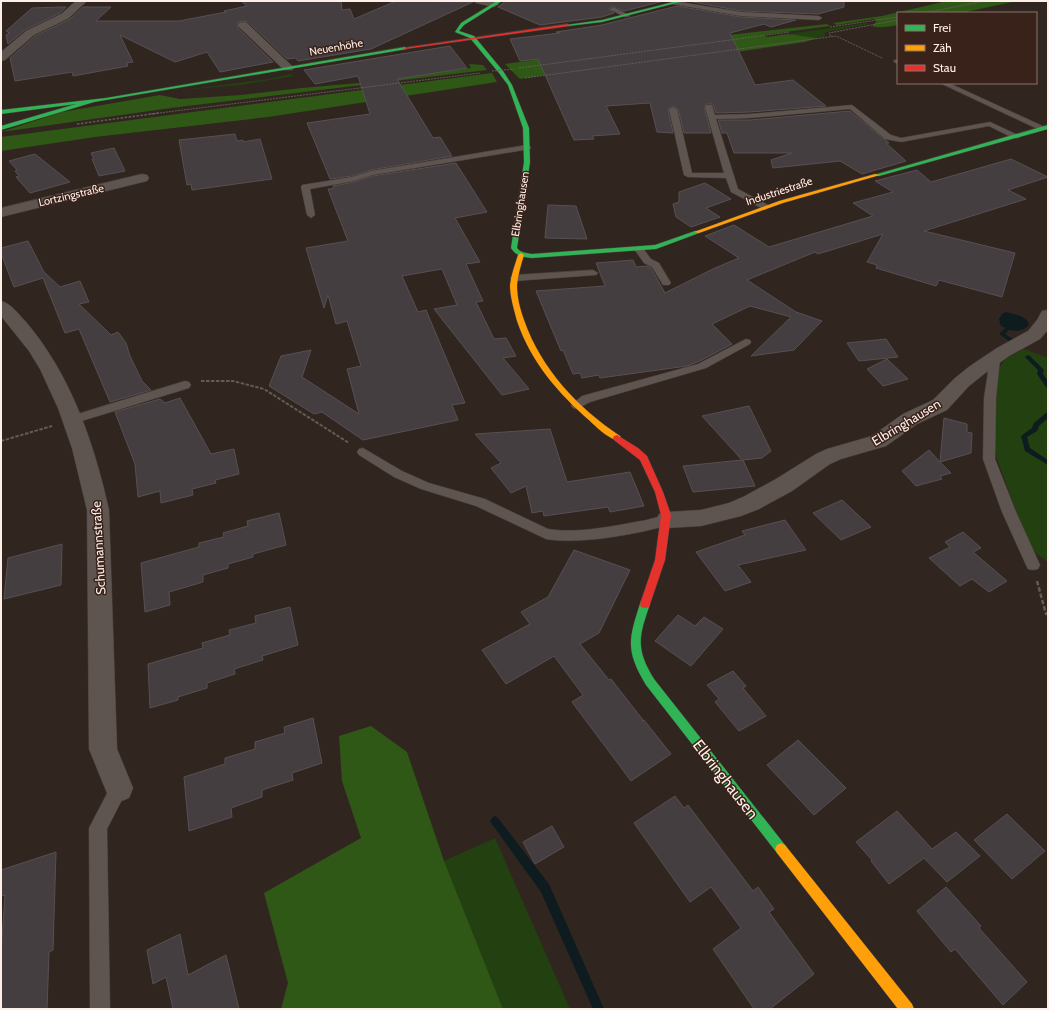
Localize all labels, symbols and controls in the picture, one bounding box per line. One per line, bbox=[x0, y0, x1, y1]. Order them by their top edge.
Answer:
legend bbox=[897, 12, 1037, 84]
text: Frei bbox=[933, 20, 951, 35]
street label: Neuenhöhe bbox=[308, 35, 364, 59]
text: Zäh bbox=[933, 40, 952, 55]
text: Stau bbox=[933, 60, 956, 75]
street label: Elbringhausen bbox=[508, 171, 532, 237]
street label: Industriestraße bbox=[744, 174, 814, 208]
street label: Lortzingstraße bbox=[37, 181, 105, 209]
street label: Elbringhausen bbox=[869, 395, 943, 449]
street label: Schumannstraße bbox=[88, 500, 108, 595]
street label: Elbringhausen bbox=[689, 736, 762, 823]

